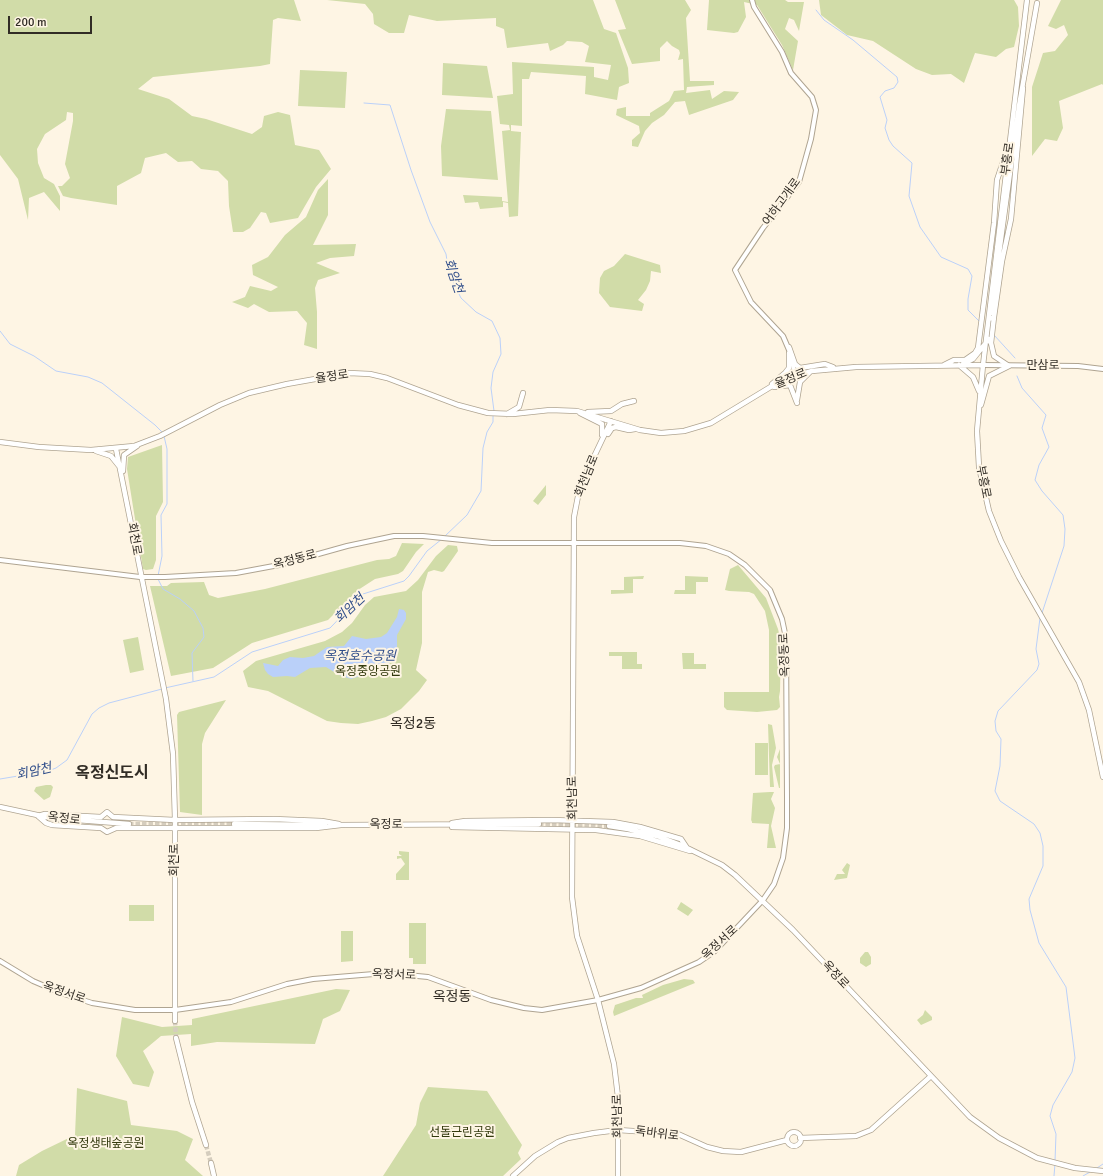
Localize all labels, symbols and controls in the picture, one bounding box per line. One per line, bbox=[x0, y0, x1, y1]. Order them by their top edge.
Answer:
scale bar bbox=[10, 8, 94, 34]
text: 200 m bbox=[15, 15, 47, 30]
street label: 부흥로 bbox=[999, 142, 1017, 176]
street label: 어하고개로 bbox=[760, 175, 804, 229]
water label: 회암천 bbox=[440, 256, 466, 296]
street label: 만삼로 bbox=[1026, 359, 1060, 373]
street label: 율정로 bbox=[773, 366, 809, 392]
street label: 율정로 bbox=[315, 368, 349, 386]
street label: 회천남로 bbox=[572, 453, 602, 499]
street label: 부흥로 bbox=[973, 464, 993, 500]
street label: 회천로 bbox=[124, 521, 144, 557]
street label: 옥정동로 bbox=[272, 547, 318, 573]
water label: 회암천 bbox=[332, 591, 368, 627]
street label: 옥정동로 bbox=[777, 633, 793, 677]
water label: 옥정호수공원 bbox=[324, 649, 396, 665]
park label: 옥정중앙공원 bbox=[335, 665, 401, 679]
district label: 옥정2동 bbox=[390, 716, 436, 732]
water label: 회암천 bbox=[15, 760, 53, 784]
district label: 옥정신도시 bbox=[75, 764, 149, 784]
street label: 회천남로 bbox=[565, 776, 581, 820]
street label: 옥정로 bbox=[47, 810, 81, 828]
street label: 옥정로 bbox=[369, 818, 403, 832]
street label: 회천로 bbox=[168, 843, 182, 877]
street label: 옥정서로 bbox=[699, 923, 741, 963]
street label: 옥정로 bbox=[818, 958, 852, 992]
street label: 옥정서로 bbox=[372, 967, 416, 983]
street label: 옥정서로 bbox=[41, 979, 87, 1007]
district label: 옥정동 bbox=[433, 989, 471, 1005]
street label: 회천남로 bbox=[610, 1094, 626, 1138]
street label: 독바위로 bbox=[634, 1124, 680, 1144]
park label: 선돌근린공원 bbox=[429, 1126, 495, 1140]
park label: 옥정생태숲공원 bbox=[67, 1137, 145, 1151]

